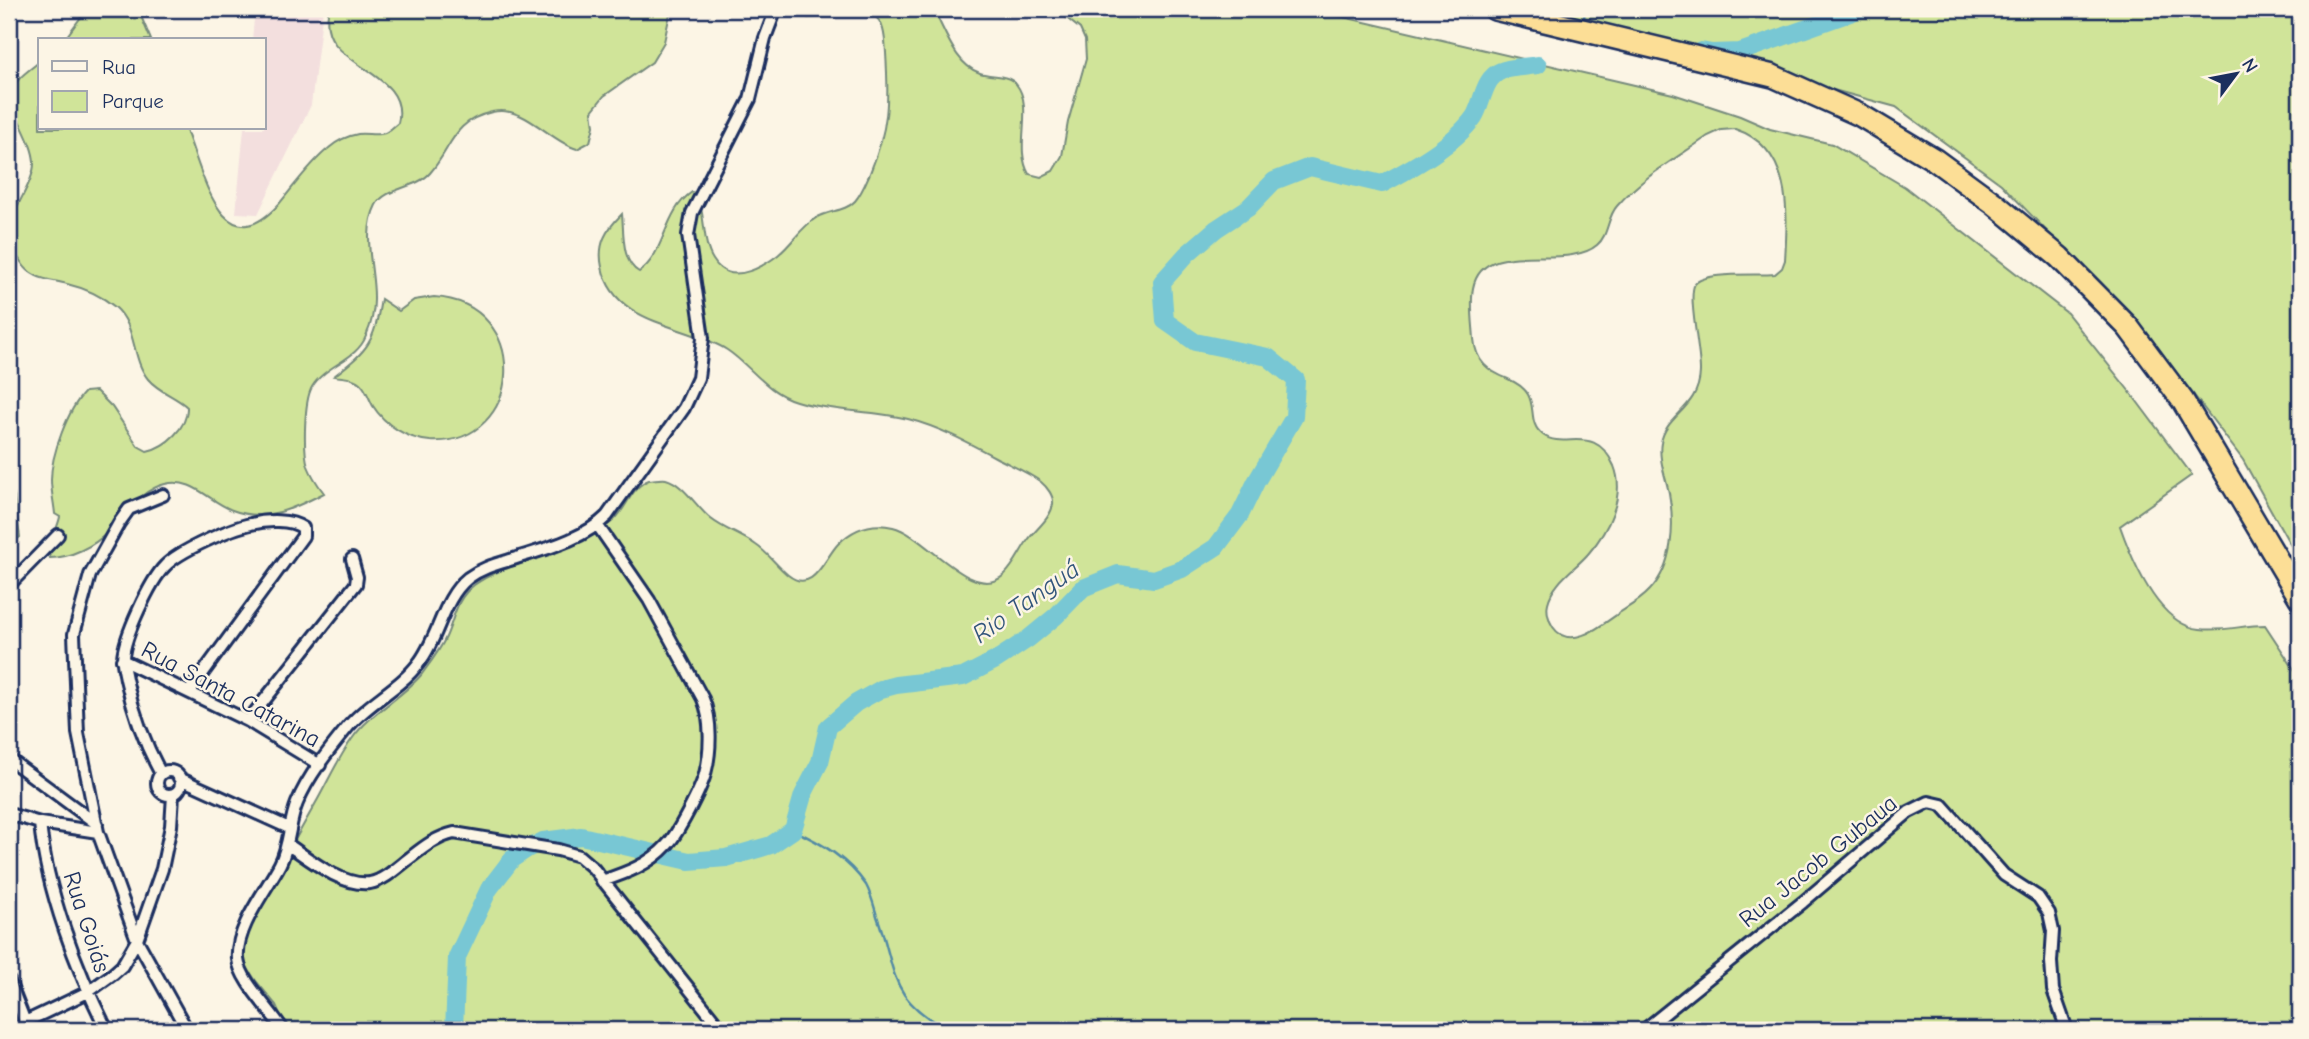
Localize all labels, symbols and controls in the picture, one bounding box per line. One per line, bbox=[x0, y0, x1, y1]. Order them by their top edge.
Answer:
legend bbox=[38, 38, 266, 130]
north arrow bbox=[2200, 38, 2270, 108]
text: N bbox=[2237, 54, 2262, 77]
text: Rua bbox=[102, 55, 136, 79]
text: Parque bbox=[102, 89, 164, 113]
water label: Rio Tanguá bbox=[967, 554, 1085, 650]
street label: Rua Santa Catarina bbox=[137, 635, 325, 753]
street label: Rua Jacob Gubaua bbox=[1734, 789, 1902, 933]
street label: Rua Goiás bbox=[58, 868, 116, 976]

